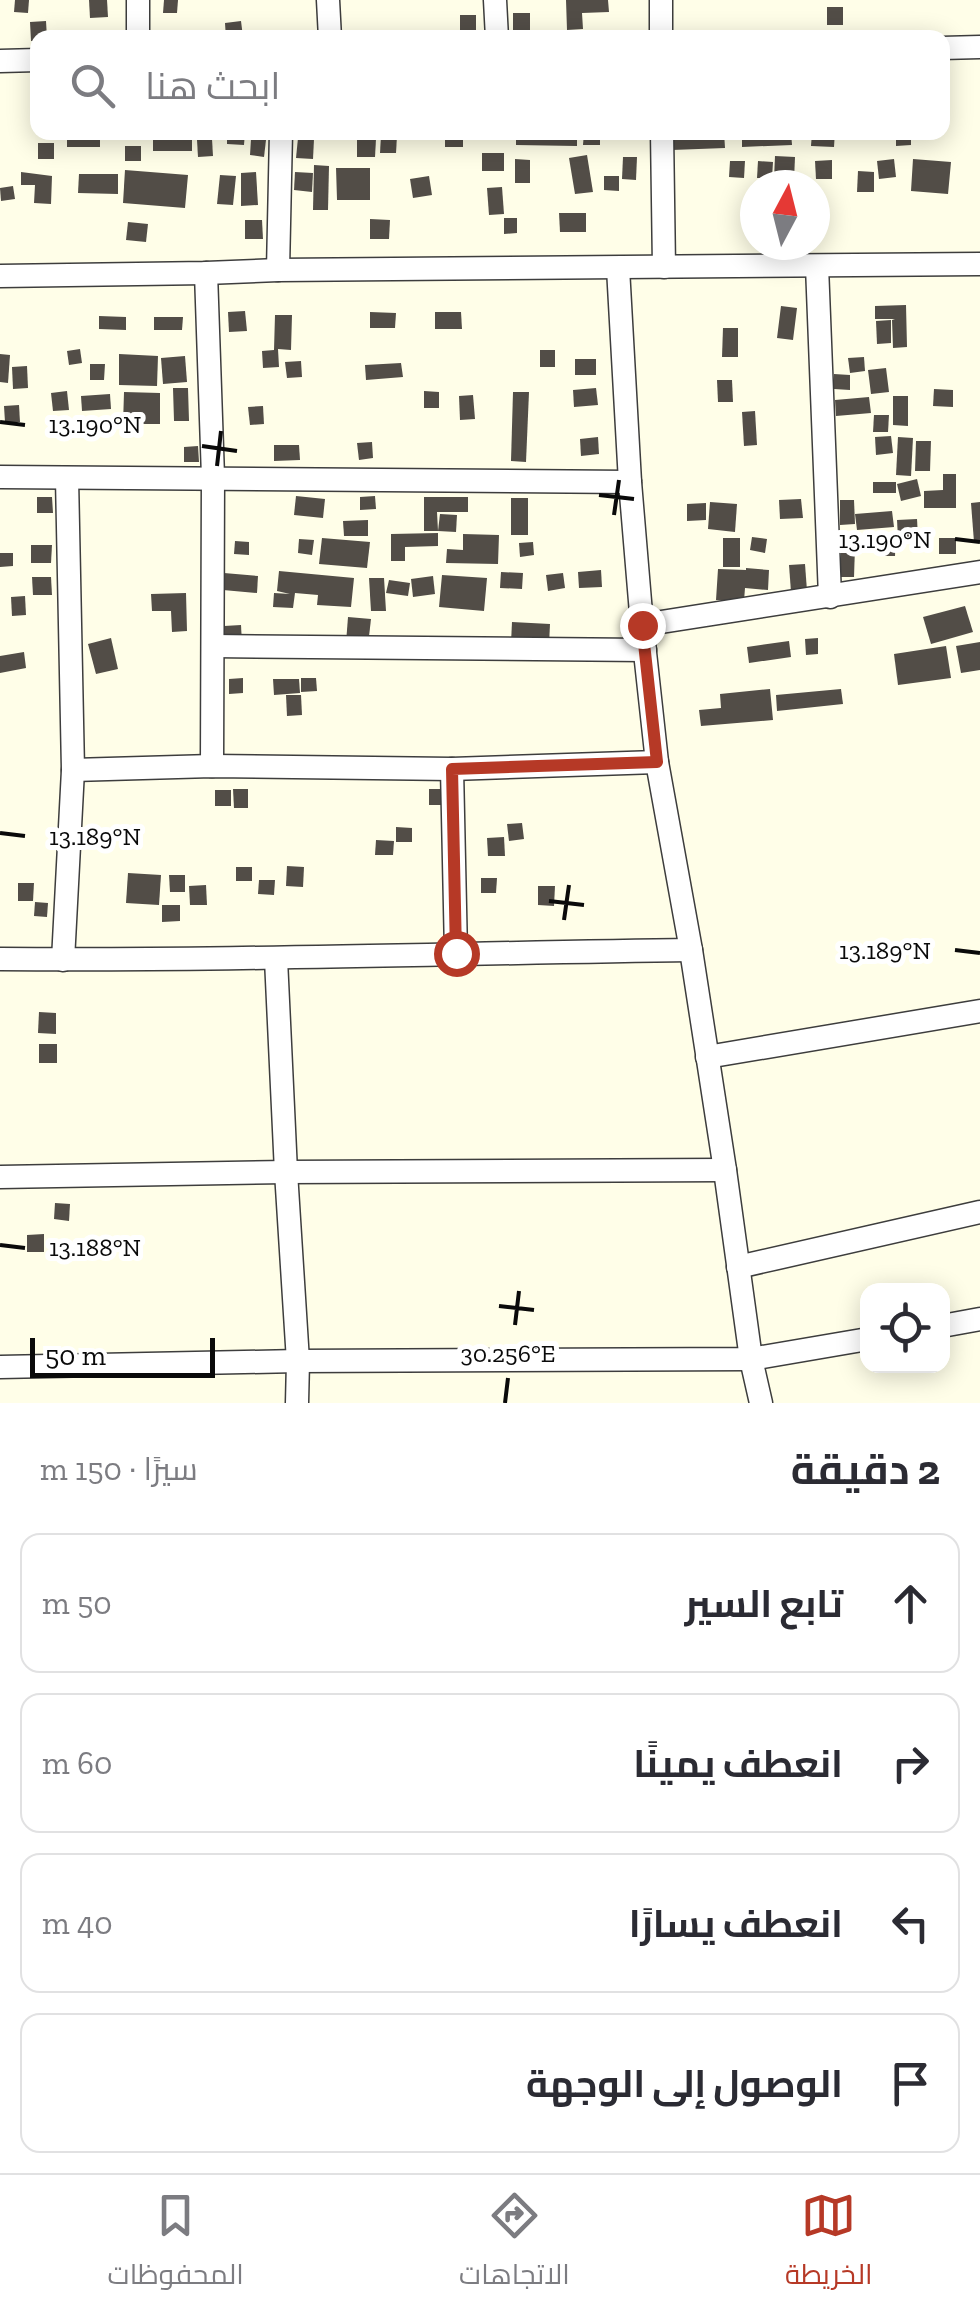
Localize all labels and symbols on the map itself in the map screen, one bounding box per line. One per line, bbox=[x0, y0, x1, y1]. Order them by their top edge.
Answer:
north arrow bbox=[740, 170, 830, 260]
text: 13.190°N bbox=[49, 409, 141, 439]
text: 13.190°N bbox=[839, 524, 931, 554]
route end bbox=[620, 603, 666, 649]
text: 13.189°N bbox=[49, 821, 141, 851]
route start bbox=[434, 931, 480, 977]
text: 13.189°N bbox=[839, 935, 931, 965]
text: 13.188°N bbox=[49, 1232, 141, 1262]
scale bar bbox=[30, 1333, 215, 1378]
text: 30.256°E bbox=[460, 1338, 556, 1368]

